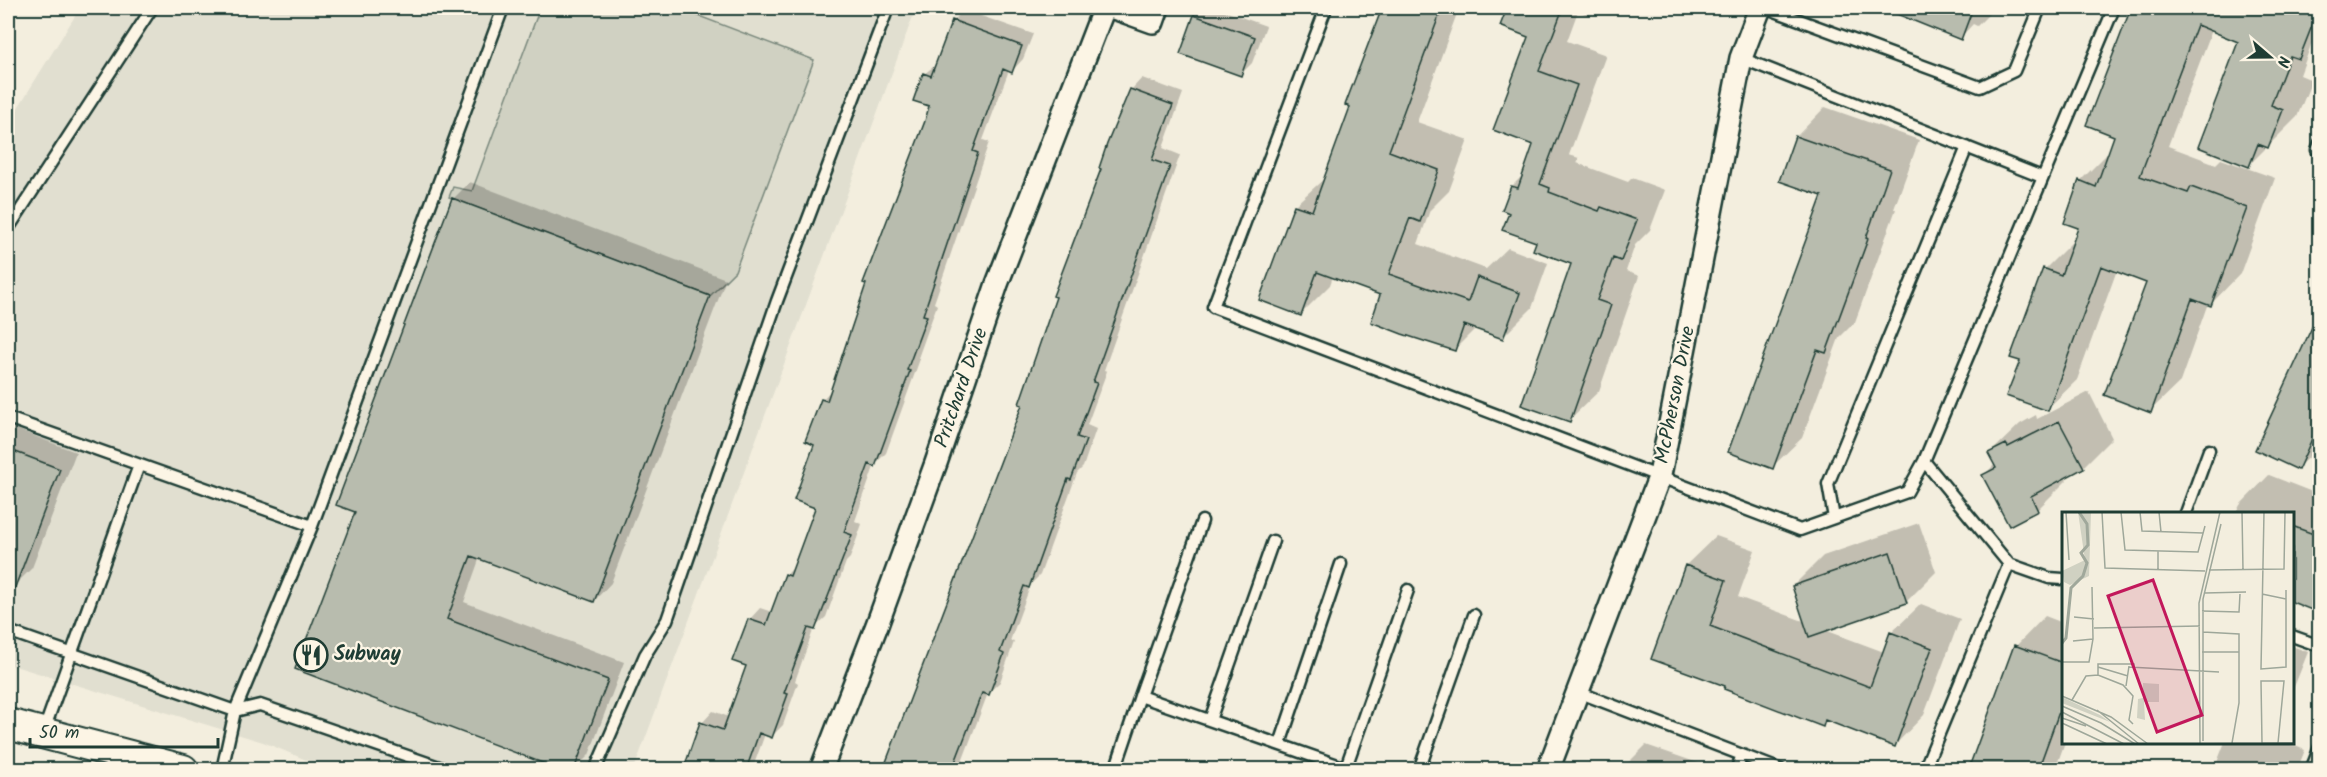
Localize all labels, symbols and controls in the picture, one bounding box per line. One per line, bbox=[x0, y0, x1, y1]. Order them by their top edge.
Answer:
north arrow bbox=[2240, 27, 2300, 87]
text: N bbox=[2269, 53, 2296, 71]
street label: McPherson Drive bbox=[1647, 323, 1705, 467]
street label: Pritchard Drive bbox=[926, 324, 998, 452]
inset map bbox=[2062, 512, 2294, 744]
restaurant icon: Subway bbox=[293, 637, 329, 673]
place label: Subway bbox=[334, 639, 401, 671]
scale bar bbox=[30, 711, 218, 749]
text: 50 m bbox=[39, 719, 79, 748]

